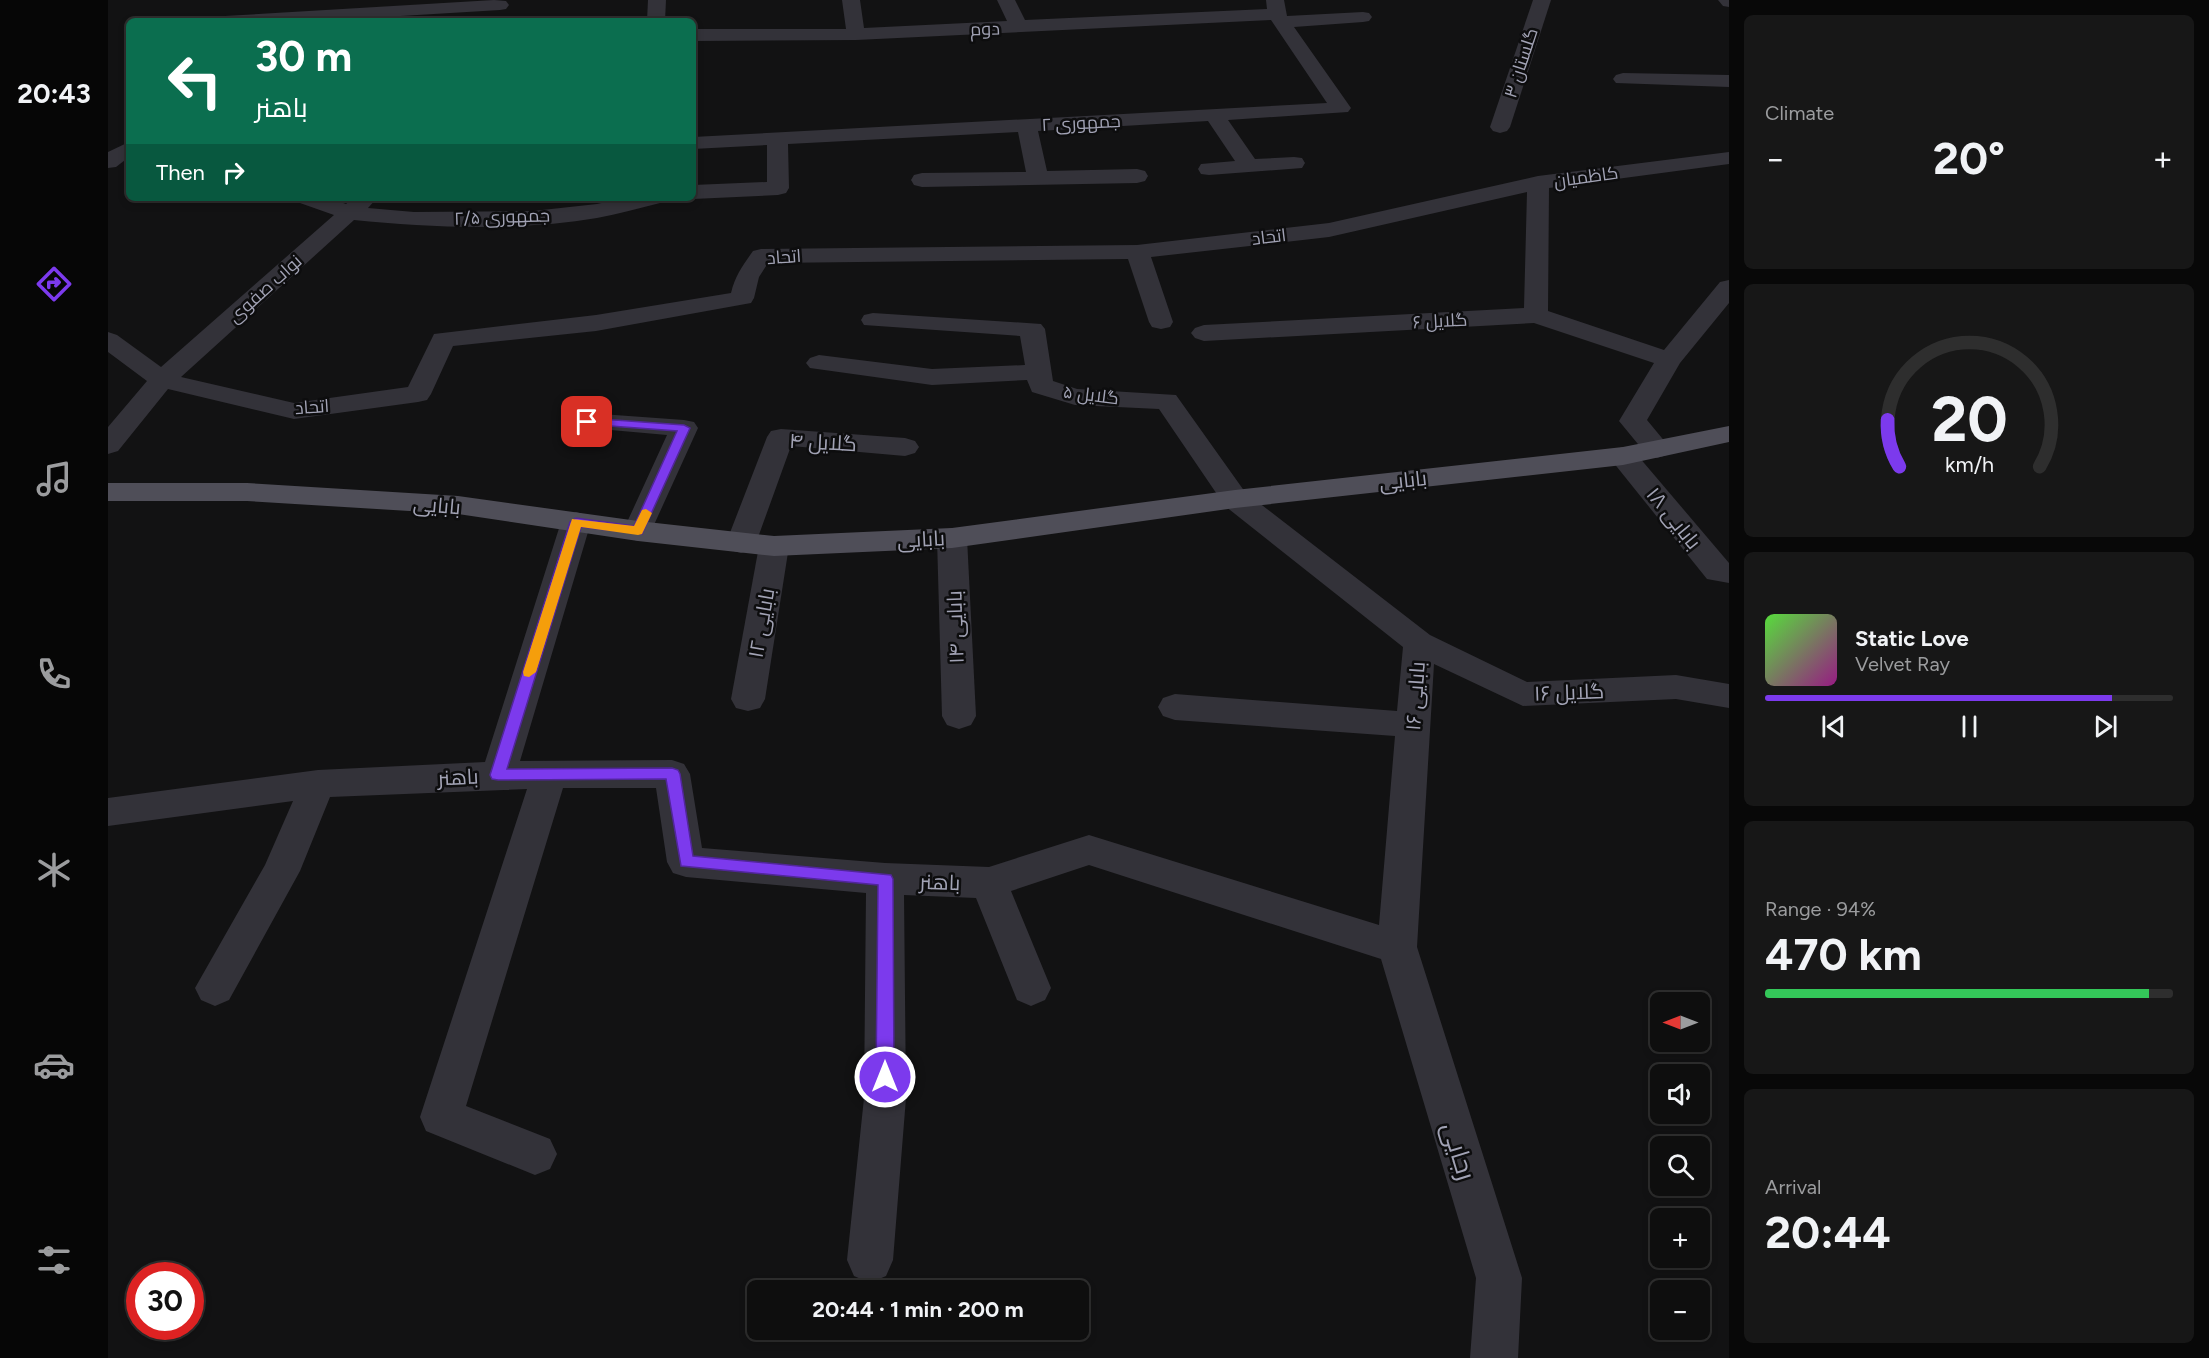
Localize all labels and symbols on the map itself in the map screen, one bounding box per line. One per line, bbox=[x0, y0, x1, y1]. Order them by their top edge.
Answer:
street label: دوم bbox=[970, 17, 1000, 42]
street label: گلستان ۳ bbox=[1499, 25, 1543, 101]
street label: جمهوری ۲ bbox=[1041, 110, 1121, 136]
street label: کاظمیان bbox=[1552, 162, 1620, 192]
street label: جمهوری ۲/۵ bbox=[454, 204, 550, 230]
street label: اتحاد bbox=[1251, 224, 1287, 250]
street label: اتحاد bbox=[766, 245, 802, 269]
street label: نواب صفوی bbox=[224, 250, 306, 328]
street label: گلایل ۶ bbox=[1412, 309, 1468, 333]
street label: گلایل ۵ bbox=[1062, 381, 1120, 409]
street label: اتحاد bbox=[294, 395, 330, 419]
pin bbox=[561, 396, 612, 447]
street label: گلایل ۴ bbox=[788, 428, 857, 457]
street label: بابایی bbox=[1378, 465, 1428, 496]
street label: بابایی ۱۸ bbox=[1641, 482, 1707, 555]
street label: بابایی bbox=[412, 490, 462, 521]
street label: بابایی bbox=[896, 525, 946, 554]
street label: بابایی ۱۲ bbox=[743, 586, 780, 660]
street label: بابایی ۱۴ bbox=[941, 590, 970, 664]
street label: بابایی ۱۶ bbox=[1400, 660, 1431, 732]
street label: گلایل ۱۶ bbox=[1533, 678, 1605, 707]
street label: باهنر bbox=[436, 763, 479, 791]
street label: باهنر bbox=[918, 869, 961, 895]
north arrow bbox=[1650, 992, 1710, 1052]
position arrow bbox=[853, 1045, 917, 1109]
street label: رجایی bbox=[1435, 1118, 1483, 1184]
speed limit sign: 30 bbox=[126, 1262, 204, 1340]

